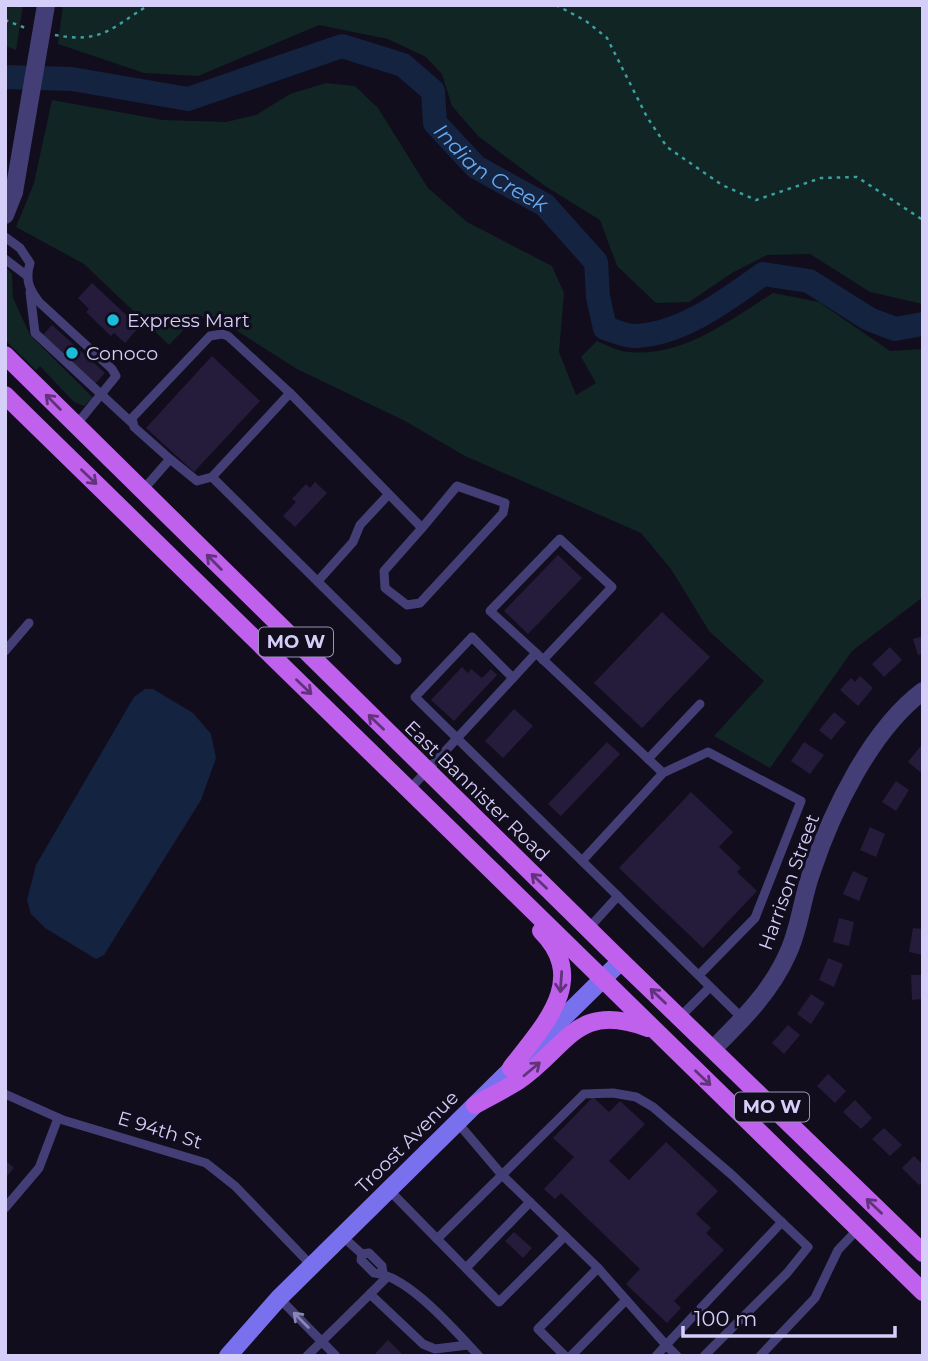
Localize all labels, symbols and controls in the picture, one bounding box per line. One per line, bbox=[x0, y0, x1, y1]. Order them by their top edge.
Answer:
water label: Indian Creek bbox=[429, 118, 554, 217]
place label: Express Mart bbox=[127, 309, 250, 332]
marker: Express Mart bbox=[105, 312, 121, 328]
place label: Conoco bbox=[86, 342, 158, 365]
marker: Conoco bbox=[64, 345, 80, 361]
one-way arrow bbox=[44, 393, 61, 410]
one-way arrow bbox=[80, 468, 97, 485]
one-way arrow bbox=[206, 554, 223, 571]
road number: MO W bbox=[259, 628, 333, 656]
one-way arrow bbox=[296, 679, 313, 696]
one-way arrow bbox=[368, 713, 385, 730]
street label: East Bannister Road bbox=[400, 716, 554, 866]
street label: Harrison Street bbox=[754, 811, 824, 953]
one-way arrow bbox=[531, 872, 548, 889]
one-way arrow bbox=[554, 970, 567, 993]
one-way arrow bbox=[650, 988, 667, 1005]
one-way arrow bbox=[523, 1061, 541, 1077]
one-way arrow bbox=[695, 1069, 712, 1086]
street label: Troost Avenue bbox=[351, 1086, 463, 1198]
road number: MO W bbox=[735, 1092, 809, 1122]
street label: E 94th St bbox=[115, 1106, 205, 1154]
one-way arrow bbox=[866, 1197, 883, 1214]
scale bar bbox=[683, 1294, 895, 1338]
text: 100 m bbox=[694, 1306, 757, 1331]
one-way arrow bbox=[292, 1312, 309, 1329]

